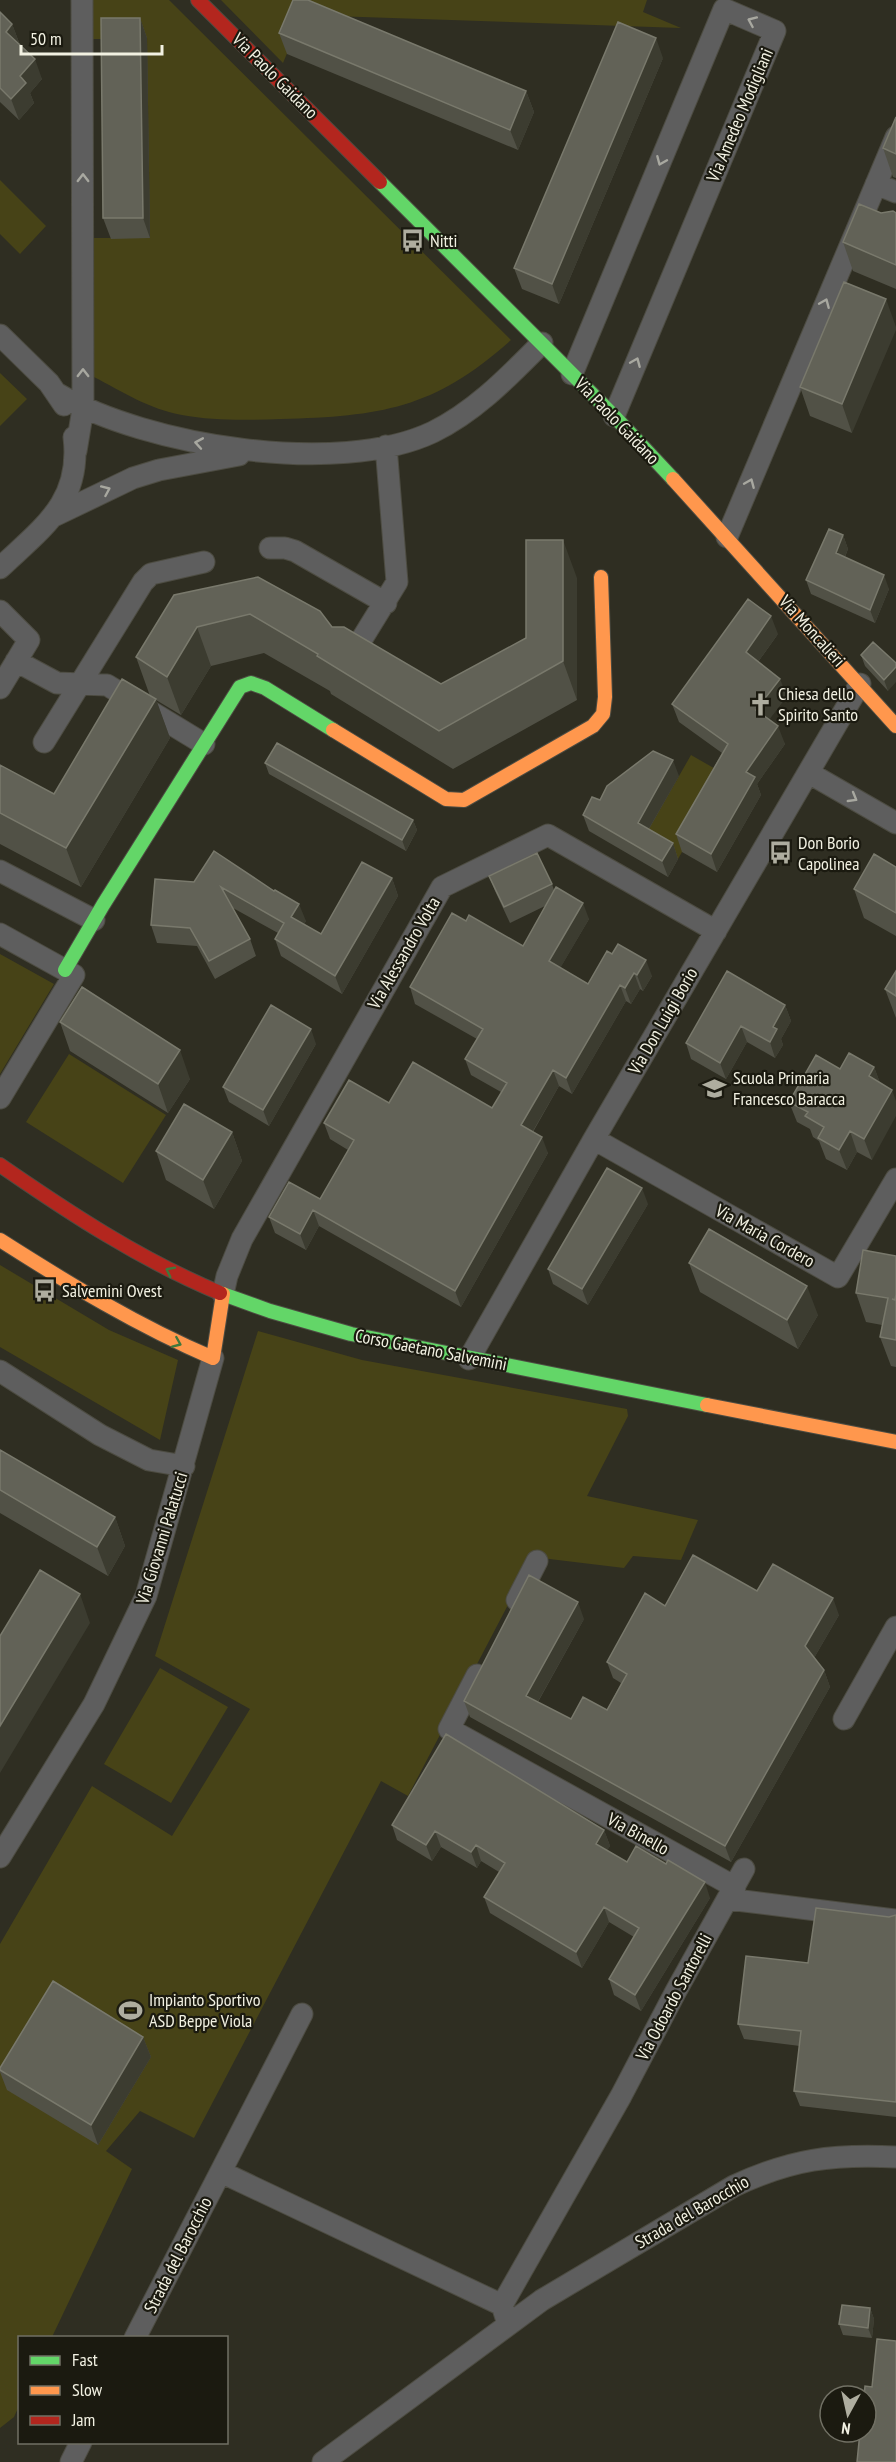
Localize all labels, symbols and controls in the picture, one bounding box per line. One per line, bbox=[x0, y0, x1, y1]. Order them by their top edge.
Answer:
one-way arrow bbox=[747, 16, 758, 28]
scale bar bbox=[21, 18, 162, 56]
text: 50 m bbox=[30, 27, 62, 50]
street label: Via Paolo Gaidano bbox=[227, 27, 323, 124]
street label: Via Amedeo Modigliani bbox=[701, 45, 778, 186]
one-way arrow bbox=[656, 155, 668, 166]
one-way arrow bbox=[77, 173, 89, 182]
bus stop icon: Nitti bbox=[399, 228, 425, 254]
place label: Nitti bbox=[430, 229, 457, 252]
one-way arrow bbox=[818, 299, 830, 310]
one-way arrow bbox=[629, 357, 641, 368]
one-way arrow bbox=[77, 368, 89, 377]
street label: Via Paolo Gaidano bbox=[569, 372, 665, 469]
one-way arrow bbox=[195, 437, 205, 450]
one-way arrow bbox=[743, 478, 755, 489]
one-way arrow bbox=[100, 486, 111, 498]
street label: Via Moncalieri bbox=[774, 589, 850, 671]
place label: Chiesa dello Spirito Santo bbox=[778, 682, 858, 726]
church icon: Chiesa dello Spirito Santo bbox=[747, 691, 773, 717]
one-way arrow bbox=[846, 791, 857, 802]
place label: Don Borio Capolinea bbox=[798, 831, 860, 875]
bus stop icon: Don Borio Capolinea bbox=[767, 840, 793, 866]
street label: Via Alessandro Volta bbox=[362, 893, 445, 1014]
street label: Via Don Luigi Borio bbox=[622, 963, 703, 1079]
place label: Scuola Primaria Francesco Baracca bbox=[733, 1066, 845, 1110]
school or university icon: Scuola Primaria Francesco Baracca bbox=[702, 1075, 728, 1101]
street label: Via Maria Cordero bbox=[711, 1198, 819, 1272]
one-way arrow bbox=[166, 1267, 176, 1278]
bus stop icon: Salvemini Ovest bbox=[31, 1278, 57, 1304]
place label: Salvemini Ovest bbox=[62, 1279, 162, 1302]
street label: Corso Gaetano Salvemini bbox=[353, 1324, 509, 1376]
one-way arrow bbox=[171, 1336, 182, 1348]
street label: Via Giovanni Palatucci bbox=[130, 1469, 193, 1608]
street label: Via Binello bbox=[602, 1807, 673, 1860]
street label: Via Odoardo Santorelli bbox=[630, 1929, 717, 2065]
place label: Impianto Sportivo ASD Beppe Viola bbox=[149, 1988, 261, 2032]
sports icon: Impianto Sportivo ASD Beppe Viola bbox=[118, 1997, 144, 2023]
street label: Strada del Barocchio bbox=[631, 2170, 753, 2253]
street label: Strada del Barocchio bbox=[138, 2193, 217, 2317]
legend bbox=[18, 2336, 228, 2444]
text: Fast bbox=[72, 2348, 98, 2371]
text: Slow bbox=[72, 2378, 103, 2401]
north arrow bbox=[818, 2384, 878, 2444]
text: Jam bbox=[71, 2408, 95, 2431]
text: N bbox=[840, 2418, 852, 2439]

